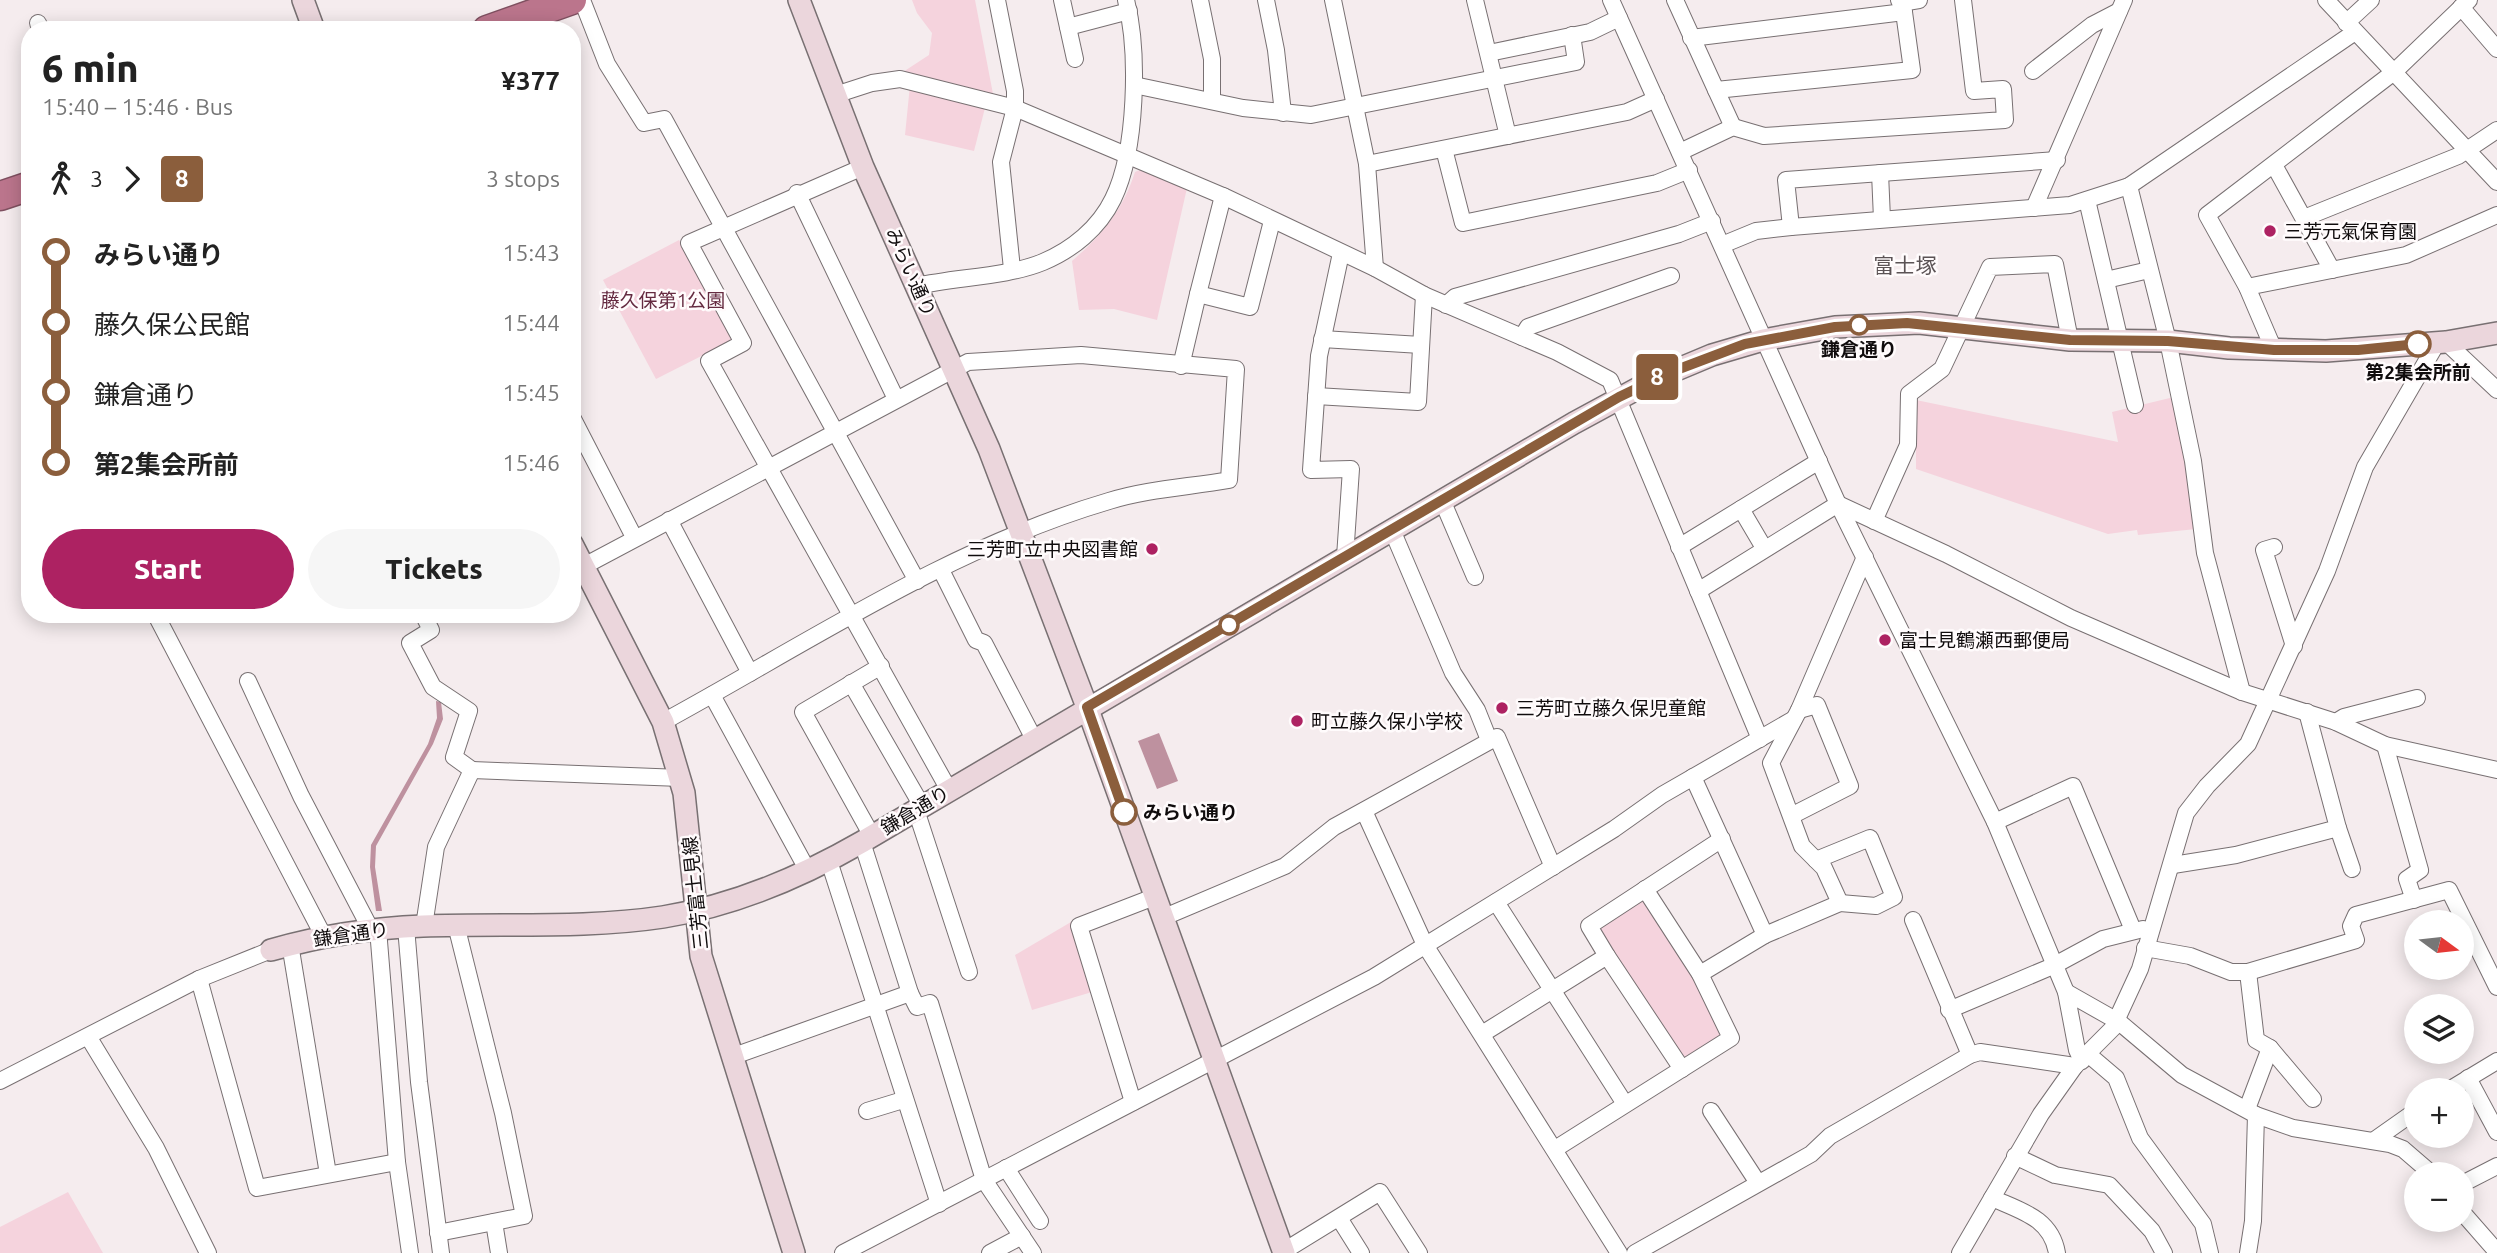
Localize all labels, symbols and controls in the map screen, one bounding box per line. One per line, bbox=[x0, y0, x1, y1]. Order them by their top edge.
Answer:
text: 6 min bbox=[42, 47, 139, 89]
text: ¥377 bbox=[501, 66, 560, 95]
text: 15:40 – 15:46 · Bus bbox=[42, 94, 233, 119]
icon: walk bbox=[42, 160, 80, 198]
icon: forward bbox=[113, 160, 151, 198]
text: 8 bbox=[175, 165, 189, 192]
text: 3 bbox=[90, 166, 103, 191]
text: 3 stops bbox=[486, 166, 560, 191]
place label: 三芳元氣保育園 bbox=[2284, 220, 2417, 242]
marker: 三芳元氣保育園 bbox=[2262, 223, 2278, 239]
street label: みらい通り bbox=[882, 224, 940, 320]
text: みらい通り bbox=[94, 240, 224, 269]
text: 15:43 bbox=[502, 240, 560, 265]
district label: 富士塚 bbox=[1874, 253, 1937, 277]
park label: 藤久保第1公園 bbox=[601, 289, 725, 311]
text: 藤久保公民館 bbox=[94, 310, 250, 339]
text: 15:44 bbox=[502, 310, 560, 335]
marker: 鎌倉通り bbox=[1849, 315, 1869, 335]
marker: 第2集会所前 bbox=[2405, 331, 2431, 357]
place label: 鎌倉通り bbox=[1820, 338, 1897, 360]
line badge: 8 bbox=[1634, 354, 1680, 400]
place label: 第2集会所前 bbox=[2365, 361, 2471, 383]
text: 8 bbox=[1650, 363, 1664, 390]
text: 鎌倉通り bbox=[94, 380, 198, 409]
text: 15:45 bbox=[502, 380, 560, 405]
text: 第2集会所前 bbox=[94, 450, 239, 479]
text: 15:46 bbox=[502, 450, 560, 475]
button: Start bbox=[42, 529, 294, 609]
button: Tickets bbox=[308, 529, 560, 609]
place label: 三芳町立中央図書館 bbox=[967, 538, 1138, 560]
marker: 三芳町立中央図書館 bbox=[1144, 541, 1160, 557]
unlabelled marker bbox=[1219, 615, 1239, 635]
place label: 富士見鶴瀬西郵便局 bbox=[1899, 629, 2070, 651]
marker: 富士見鶴瀬西郵便局 bbox=[1877, 632, 1893, 648]
place label: 三芳町立藤久保児童館 bbox=[1516, 697, 1706, 719]
marker: 三芳町立藤久保児童館 bbox=[1494, 700, 1510, 716]
place label: 町立藤久保小学校 bbox=[1311, 710, 1463, 732]
marker: 町立藤久保小学校 bbox=[1289, 713, 1305, 729]
street label: 鎌倉通り bbox=[877, 781, 953, 839]
marker: みらい通り bbox=[1111, 799, 1137, 825]
place label: みらい通り bbox=[1143, 801, 1238, 823]
street label: 三芳富士見線 bbox=[678, 835, 712, 951]
north arrow bbox=[2404, 910, 2474, 980]
map controls bbox=[2404, 910, 2474, 1232]
street label: 鎌倉通り bbox=[312, 918, 390, 950]
button: layers bbox=[2404, 994, 2474, 1064]
button: + bbox=[2404, 1078, 2474, 1148]
button: − bbox=[2404, 1162, 2474, 1232]

